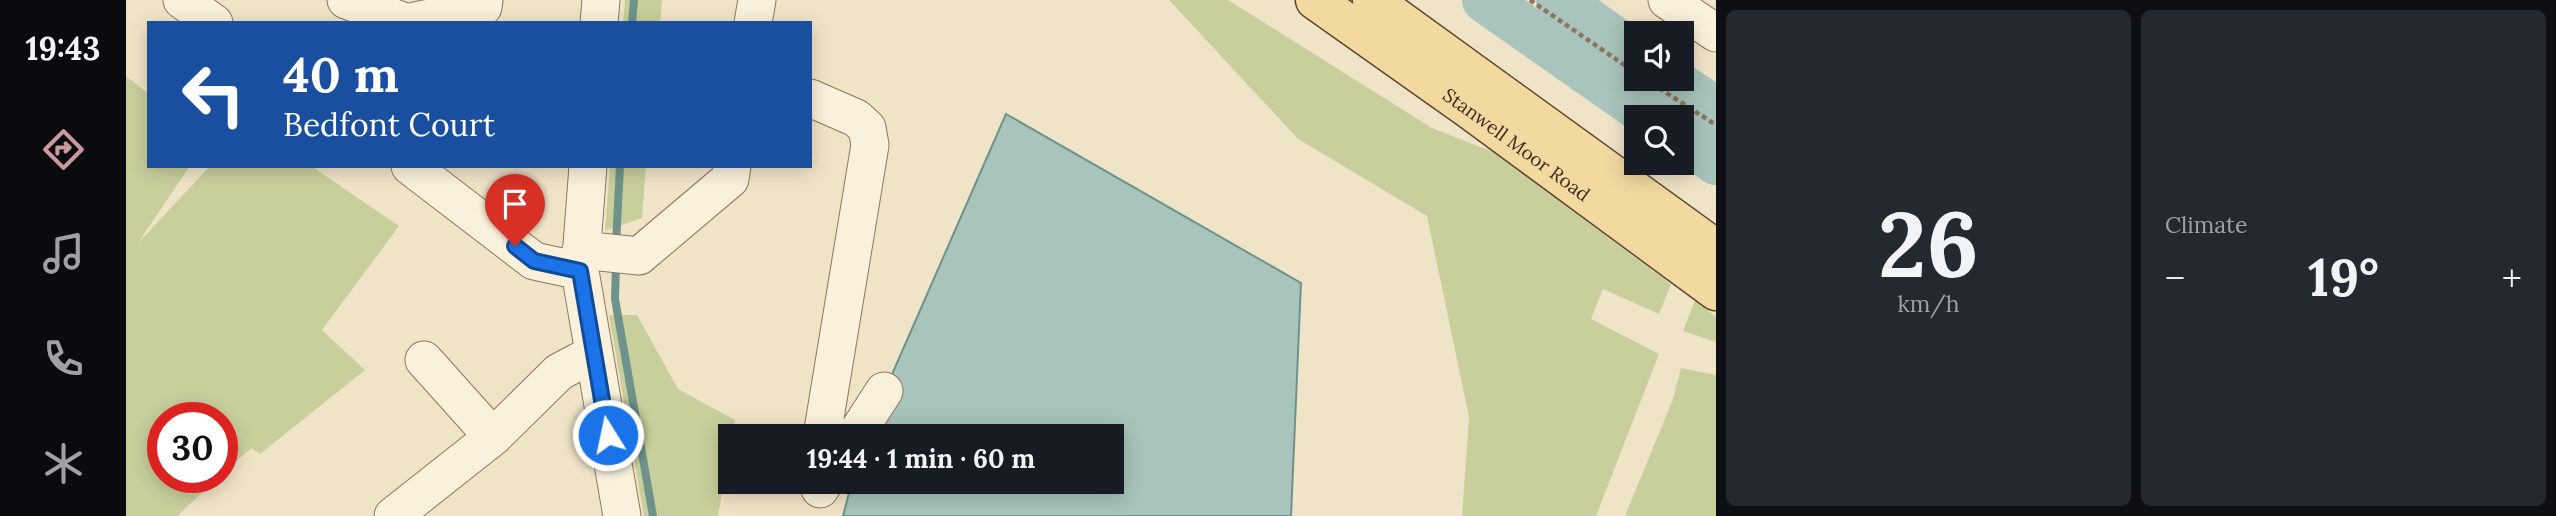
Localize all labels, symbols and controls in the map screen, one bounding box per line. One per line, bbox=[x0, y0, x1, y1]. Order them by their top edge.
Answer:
map controls bbox=[1624, 21, 1694, 175]
button: sound bbox=[1624, 21, 1694, 91]
text: 19:43 bbox=[26, 28, 100, 69]
text: 40 m bbox=[283, 43, 399, 105]
icon: left bbox=[168, 49, 259, 140]
street label: Stanwell Moor Road bbox=[1438, 82, 1595, 206]
text: Bedfont Court bbox=[283, 104, 495, 145]
button: search bbox=[1624, 105, 1694, 175]
icon: directions bbox=[39, 125, 88, 174]
pin bbox=[485, 174, 545, 246]
icon: arrive bbox=[496, 185, 534, 223]
text: 26 bbox=[1878, 185, 1979, 302]
text: Climate bbox=[2165, 210, 2247, 239]
icon: music bbox=[39, 229, 88, 278]
text: 19° bbox=[2308, 244, 2379, 310]
text: − bbox=[2165, 254, 2185, 302]
text: + bbox=[2502, 254, 2522, 302]
text: km/h bbox=[1897, 289, 1960, 318]
icon: phone bbox=[39, 334, 88, 383]
position arrow bbox=[571, 398, 645, 472]
speed limit sign: 30 bbox=[147, 402, 238, 493]
icon: climate bbox=[39, 439, 88, 488]
text: 19:44 · 1 min · 60 m bbox=[807, 442, 1035, 475]

